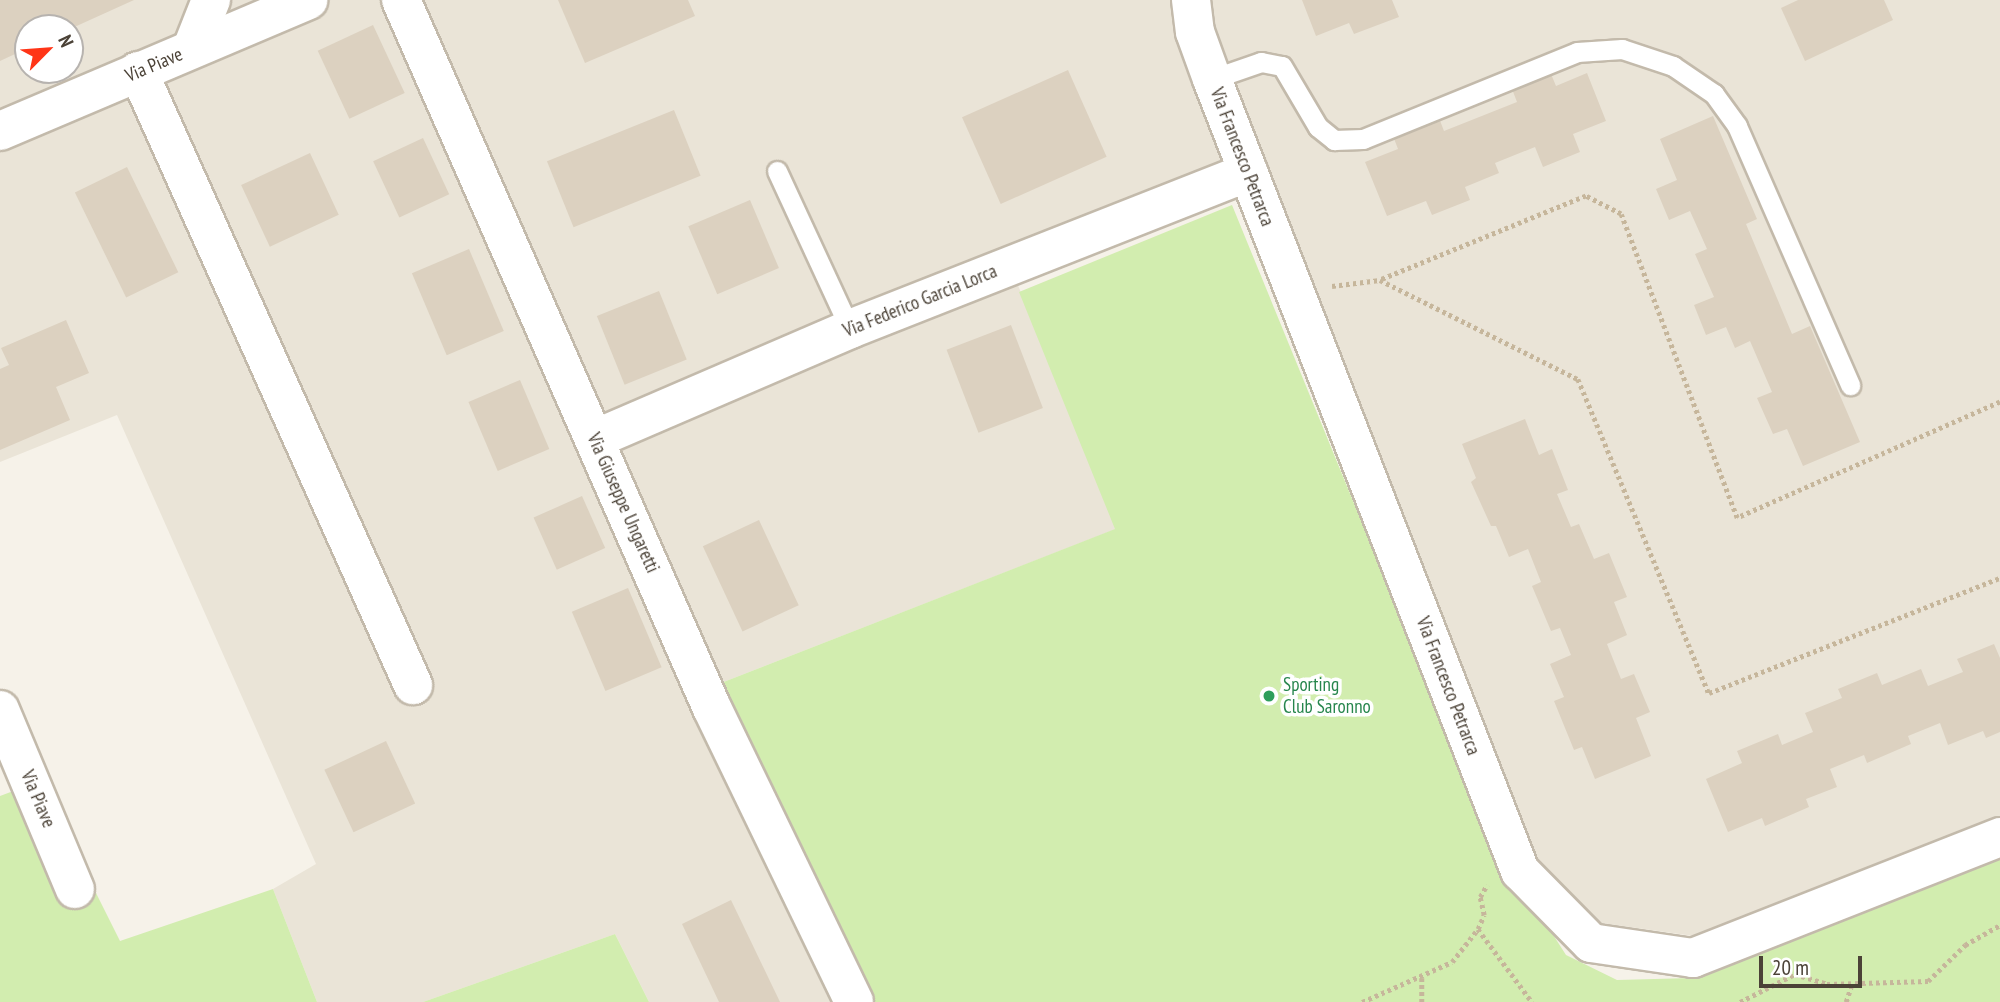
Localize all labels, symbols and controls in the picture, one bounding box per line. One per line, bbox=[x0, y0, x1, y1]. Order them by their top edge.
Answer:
north arrow bbox=[14, 14, 84, 84]
text: N bbox=[53, 31, 79, 51]
street label: Via Piave bbox=[122, 43, 186, 87]
street label: Via Francesco Petrarca bbox=[1205, 85, 1279, 229]
street label: Via Federico Garcia Lorca bbox=[840, 260, 1000, 342]
street label: Via Giuseppe Ungaretti bbox=[582, 430, 664, 576]
street label: Via Francesco Petrarca bbox=[1411, 614, 1485, 758]
place label: Sporting Club Saronno bbox=[1283, 674, 1371, 718]
marker: Sporting Club Saronno bbox=[1261, 688, 1277, 704]
street label: Via Piave bbox=[16, 767, 60, 831]
scale bar bbox=[1762, 942, 1865, 986]
text: 20 m bbox=[1772, 954, 1809, 981]

